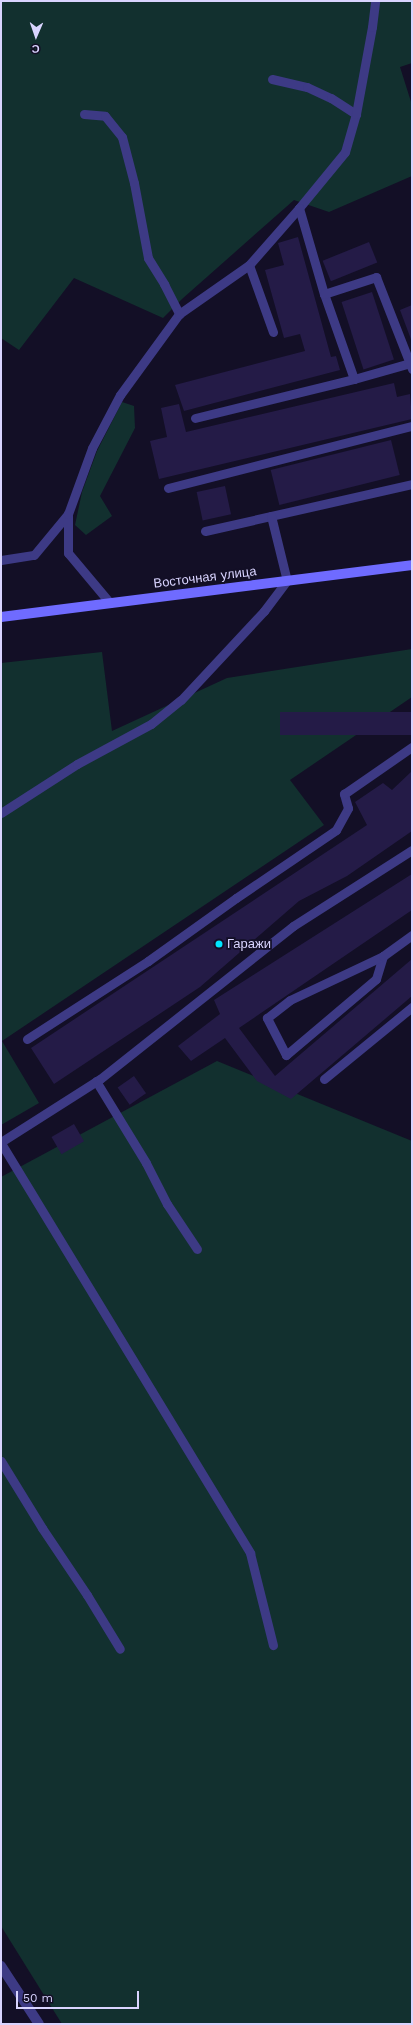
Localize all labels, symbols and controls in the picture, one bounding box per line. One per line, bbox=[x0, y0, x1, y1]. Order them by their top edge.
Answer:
north arrow bbox=[16, 16, 56, 56]
text: С bbox=[31, 42, 40, 55]
street label: Восточная улица bbox=[153, 564, 257, 592]
place label: Гаражи bbox=[227, 936, 271, 952]
marker: Гаражи bbox=[214, 939, 224, 949]
scale bar bbox=[18, 1983, 141, 2009]
text: 50 m bbox=[23, 1991, 53, 2005]

